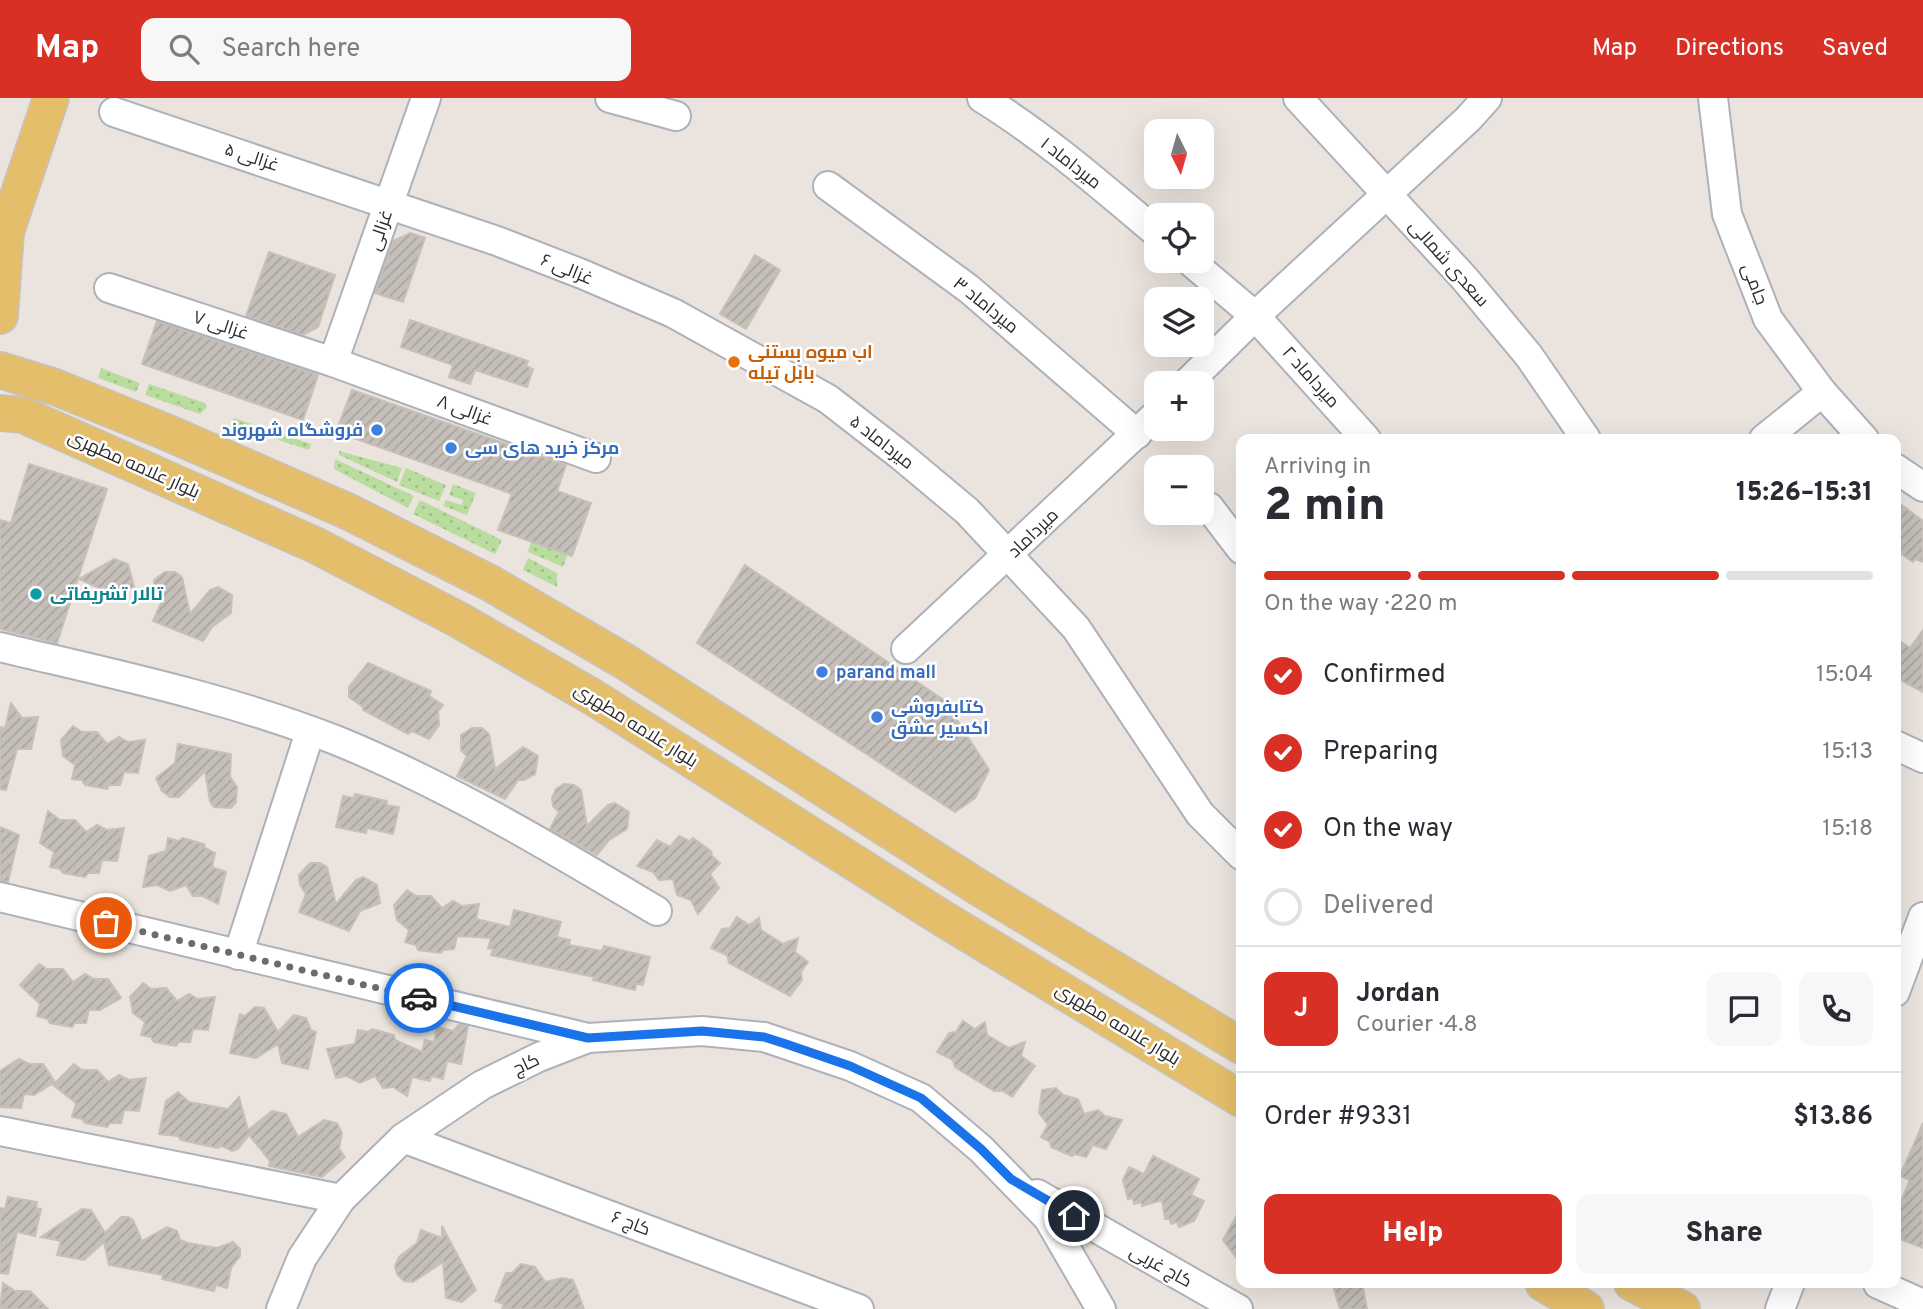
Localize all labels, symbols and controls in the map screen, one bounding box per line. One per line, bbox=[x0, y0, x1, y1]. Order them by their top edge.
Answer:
search box bbox=[141, 18, 631, 81]
text: Map bbox=[35, 28, 99, 70]
icon: search bbox=[165, 30, 203, 68]
text: Search here bbox=[221, 33, 360, 66]
text: Map bbox=[1592, 34, 1637, 64]
text: Directions bbox=[1675, 34, 1784, 64]
text: Saved bbox=[1822, 34, 1888, 64]
north arrow bbox=[1144, 119, 1214, 189]
map controls bbox=[1144, 119, 1214, 525]
street label: میرداماد ۱ bbox=[1035, 133, 1105, 195]
street label: غزالی ۵ bbox=[221, 139, 282, 178]
button: locate bbox=[1144, 203, 1214, 273]
street label: غزالی bbox=[364, 207, 399, 254]
street label: سعدی شمالی bbox=[1403, 216, 1493, 312]
street label: غزالی ۶ bbox=[537, 249, 596, 291]
street label: جامی bbox=[1735, 260, 1772, 309]
street label: میرداماد ۳ bbox=[948, 273, 1023, 340]
button: layers bbox=[1144, 287, 1214, 357]
street label: غزالی ۷ bbox=[190, 307, 251, 346]
place label: اب میوه بستنی بابل تیله bbox=[748, 342, 873, 386]
street label: میرداماد ۲ bbox=[1276, 342, 1344, 414]
marker: اب میوه بستنی بابل تیله bbox=[726, 354, 742, 370]
button: + bbox=[1144, 371, 1214, 441]
street label: غزالی ۸ bbox=[434, 391, 495, 432]
street label: میرداماد ۵ bbox=[844, 411, 918, 475]
place label: فروشگاه شهروند bbox=[222, 420, 363, 443]
marker: فروشگاه شهروند bbox=[369, 422, 385, 438]
street label: بلوار علامه مطهری bbox=[64, 426, 203, 505]
place label: مرکز خرید های سی bbox=[465, 438, 620, 461]
marker: مرکز خرید های سی bbox=[443, 440, 459, 456]
text: Arriving in bbox=[1264, 453, 1371, 482]
button: − bbox=[1144, 455, 1214, 525]
text: 15:26–15:31 bbox=[1736, 477, 1873, 510]
text: 2 min bbox=[1264, 478, 1386, 537]
street label: میرداماد bbox=[1004, 505, 1064, 564]
place label: تالار تشریفاتی bbox=[50, 584, 163, 607]
marker: تالار تشریفاتی bbox=[28, 586, 44, 602]
text: On the way · 220 m bbox=[1264, 590, 1458, 619]
icon: check bbox=[1264, 657, 1302, 695]
text: Confirmed bbox=[1323, 659, 1446, 692]
text: 15:04 bbox=[1816, 661, 1873, 690]
place label: parand mall bbox=[836, 662, 936, 685]
marker: parand mall bbox=[814, 664, 830, 680]
street label: بلوار علامه مطهری bbox=[569, 679, 701, 774]
place label: کتابفروشی اکسیر عشق bbox=[891, 697, 989, 741]
marker: کتابفروشی اکسیر عشق bbox=[869, 709, 885, 725]
icon: check bbox=[1264, 734, 1302, 772]
text: Preparing bbox=[1323, 736, 1438, 769]
text: 15:13 bbox=[1823, 738, 1873, 767]
icon: check bbox=[1264, 811, 1302, 849]
text: On the way bbox=[1323, 813, 1453, 846]
text: 15:18 bbox=[1822, 815, 1873, 844]
text: Delivered bbox=[1323, 890, 1434, 923]
pin bbox=[76, 893, 136, 953]
icon: bag bbox=[87, 904, 125, 942]
courier bbox=[384, 963, 454, 1033]
button: chat bbox=[1707, 972, 1781, 1046]
button: phone bbox=[1799, 972, 1873, 1046]
text: Jordan bbox=[1356, 978, 1440, 1011]
icon: car bbox=[400, 979, 438, 1017]
street label: بلوار علامه مطهری bbox=[1050, 979, 1184, 1072]
text: J bbox=[1294, 993, 1308, 1026]
text: Courier · 4.8 bbox=[1356, 1011, 1477, 1040]
street label: کاج bbox=[510, 1049, 544, 1081]
text: Order #9331 bbox=[1264, 1101, 1412, 1134]
text: $13.86 bbox=[1793, 1101, 1873, 1134]
pin bbox=[1044, 1186, 1104, 1246]
button: Help bbox=[1264, 1194, 1562, 1274]
button: Share bbox=[1576, 1194, 1873, 1274]
icon: home bbox=[1055, 1197, 1093, 1235]
street label: کاج ۶ bbox=[608, 1207, 653, 1242]
street label: کاج غربی bbox=[1125, 1241, 1196, 1294]

